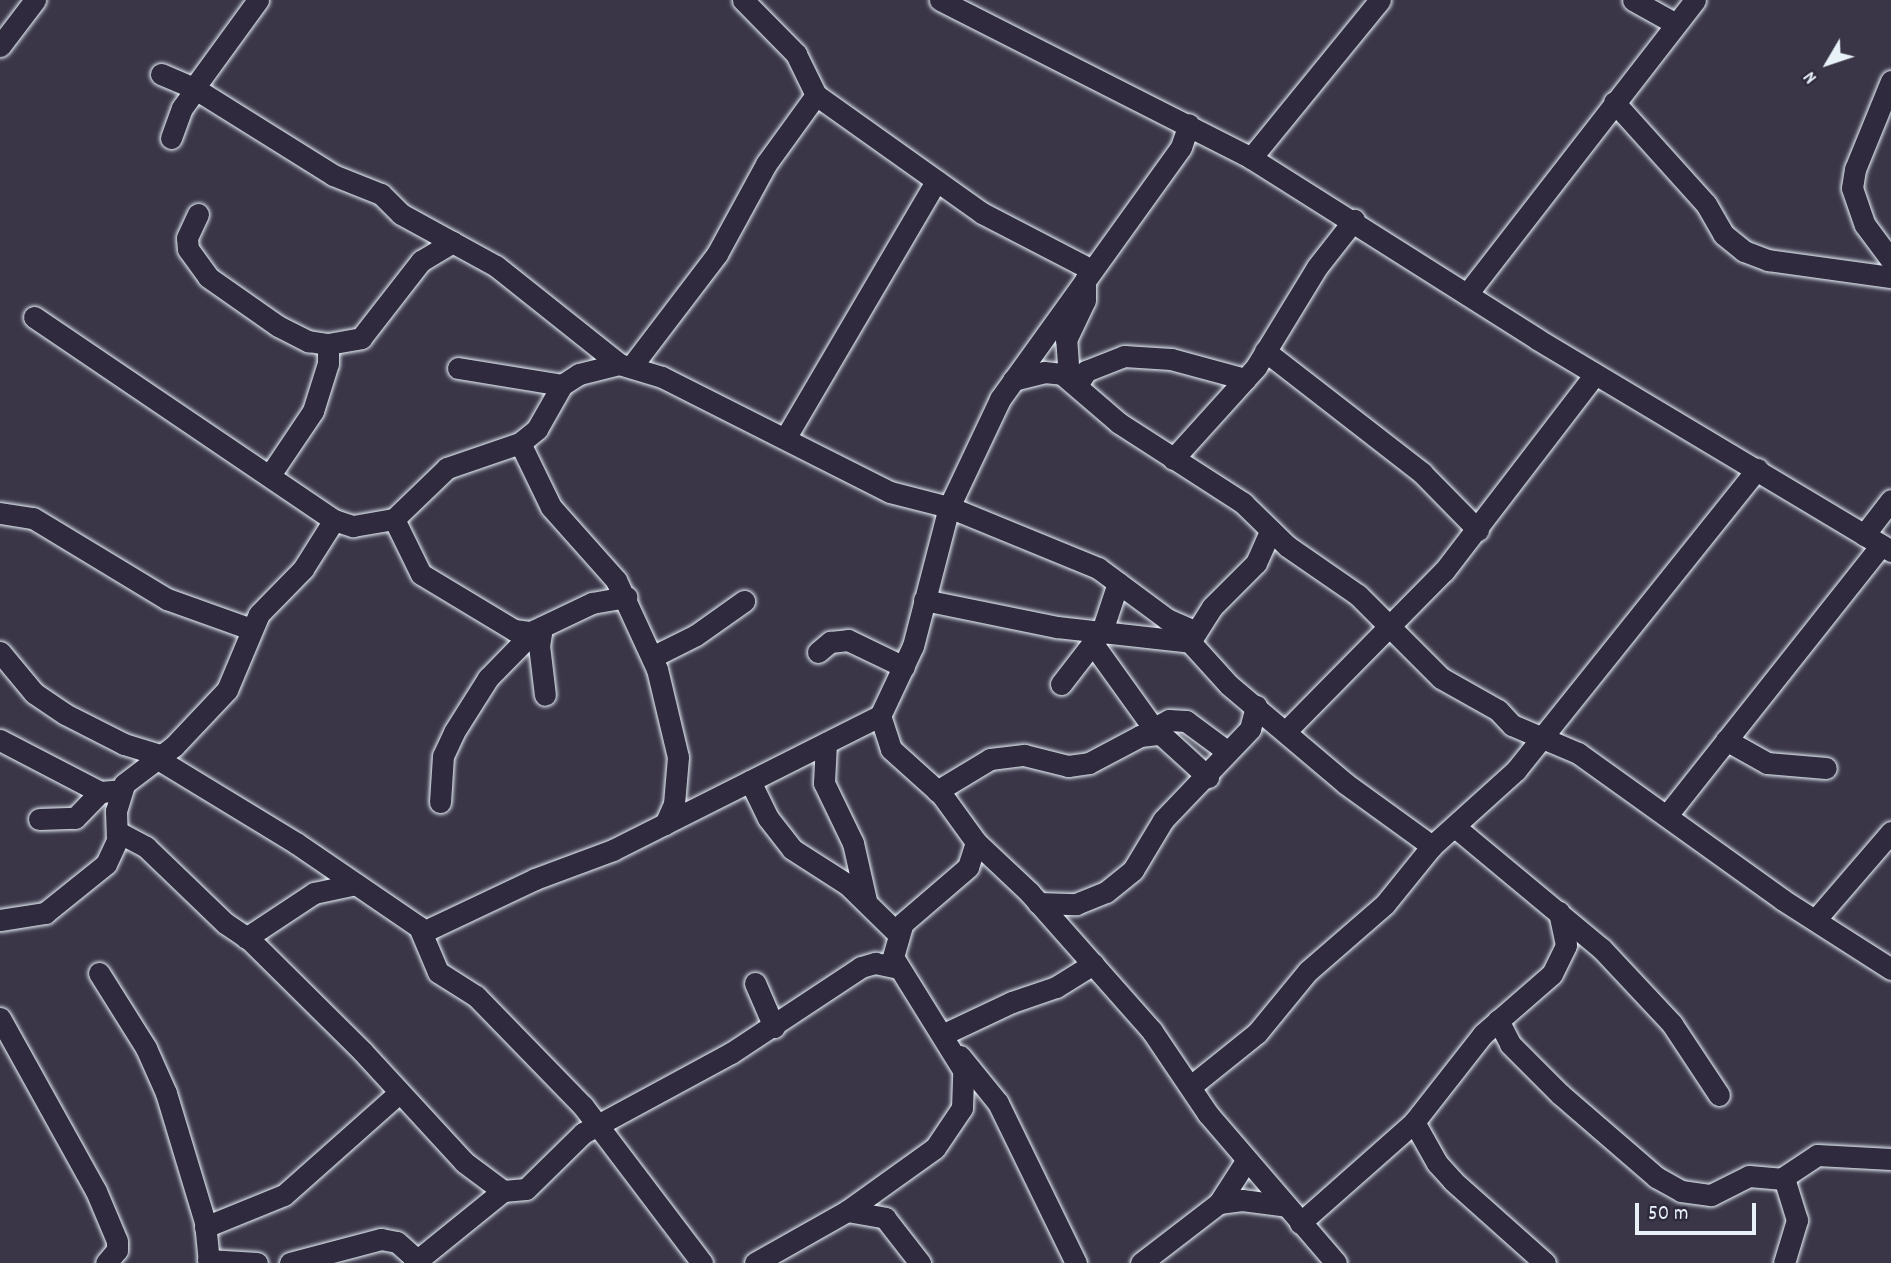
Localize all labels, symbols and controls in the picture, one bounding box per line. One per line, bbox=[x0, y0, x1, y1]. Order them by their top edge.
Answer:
north arrow bbox=[1793, 28, 1863, 98]
text: N bbox=[1798, 64, 1825, 89]
scale bar bbox=[1639, 1190, 1760, 1234]
text: 50 m bbox=[1648, 1200, 1688, 1230]

